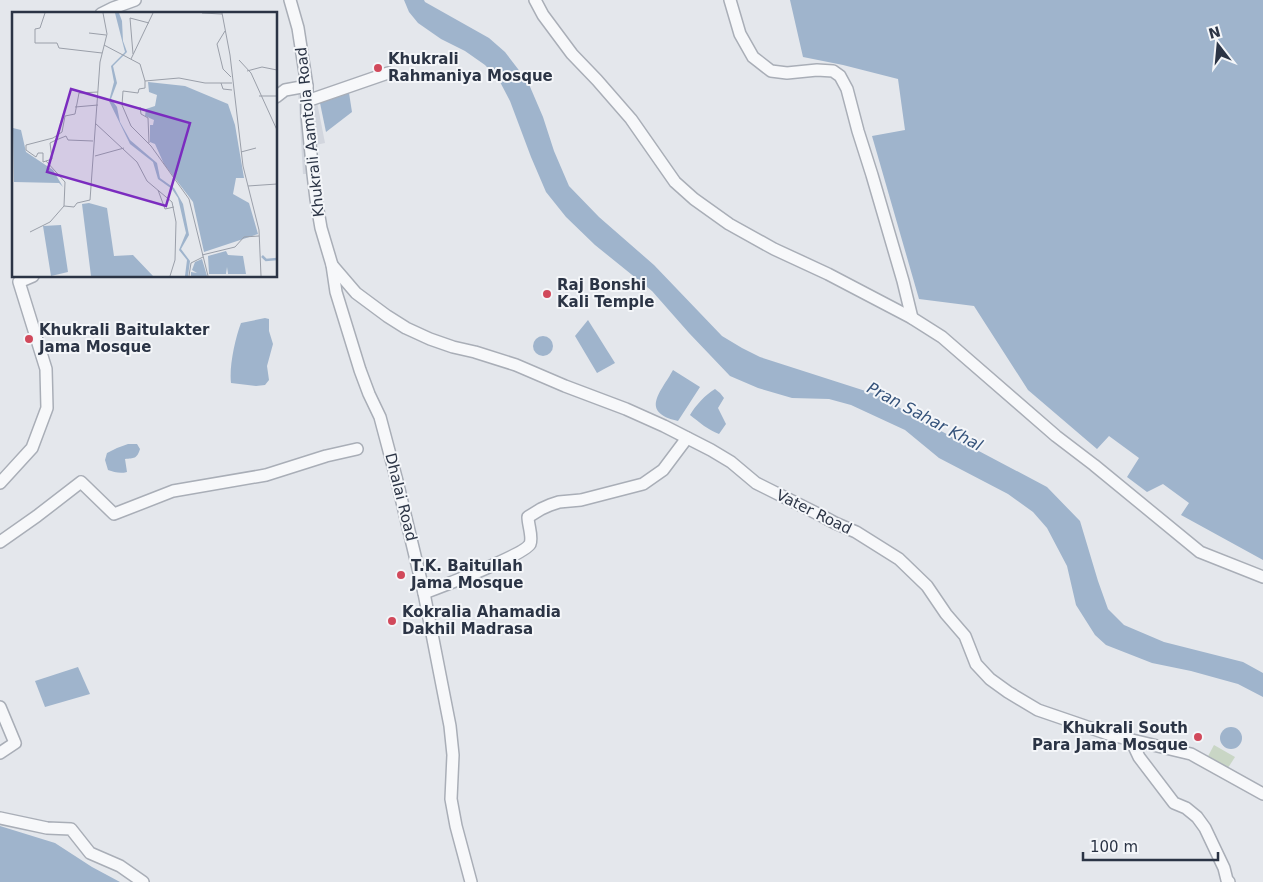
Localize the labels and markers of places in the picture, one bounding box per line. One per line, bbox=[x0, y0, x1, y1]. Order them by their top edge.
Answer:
place label: Khukrali Rahmaniya Mosque bbox=[388, 50, 553, 85]
marker: Khukrali Rahmaniya Mosque bbox=[372, 62, 384, 74]
place label: Raj Bonshi Kali Temple bbox=[557, 276, 654, 311]
marker: Raj Bonshi Kali Temple bbox=[541, 288, 553, 300]
place label: Khukrali Baitulakter Jama Mosque bbox=[38, 321, 210, 356]
marker: Khukrali Baitulakter Jama Mosque bbox=[23, 333, 35, 345]
place label: T.K. Baitullah Jama Mosque bbox=[410, 557, 523, 592]
marker: T.K. Baitullah Jama Mosque bbox=[395, 569, 407, 581]
place label: Kokralia Ahamadia Dakhil Madrasa bbox=[402, 603, 561, 638]
marker: Kokralia Ahamadia Dakhil Madrasa bbox=[386, 615, 398, 627]
place label: Khukrali South Para Jama Mosque bbox=[1032, 719, 1188, 754]
marker: Khukrali South Para Jama Mosque bbox=[1192, 731, 1204, 743]

